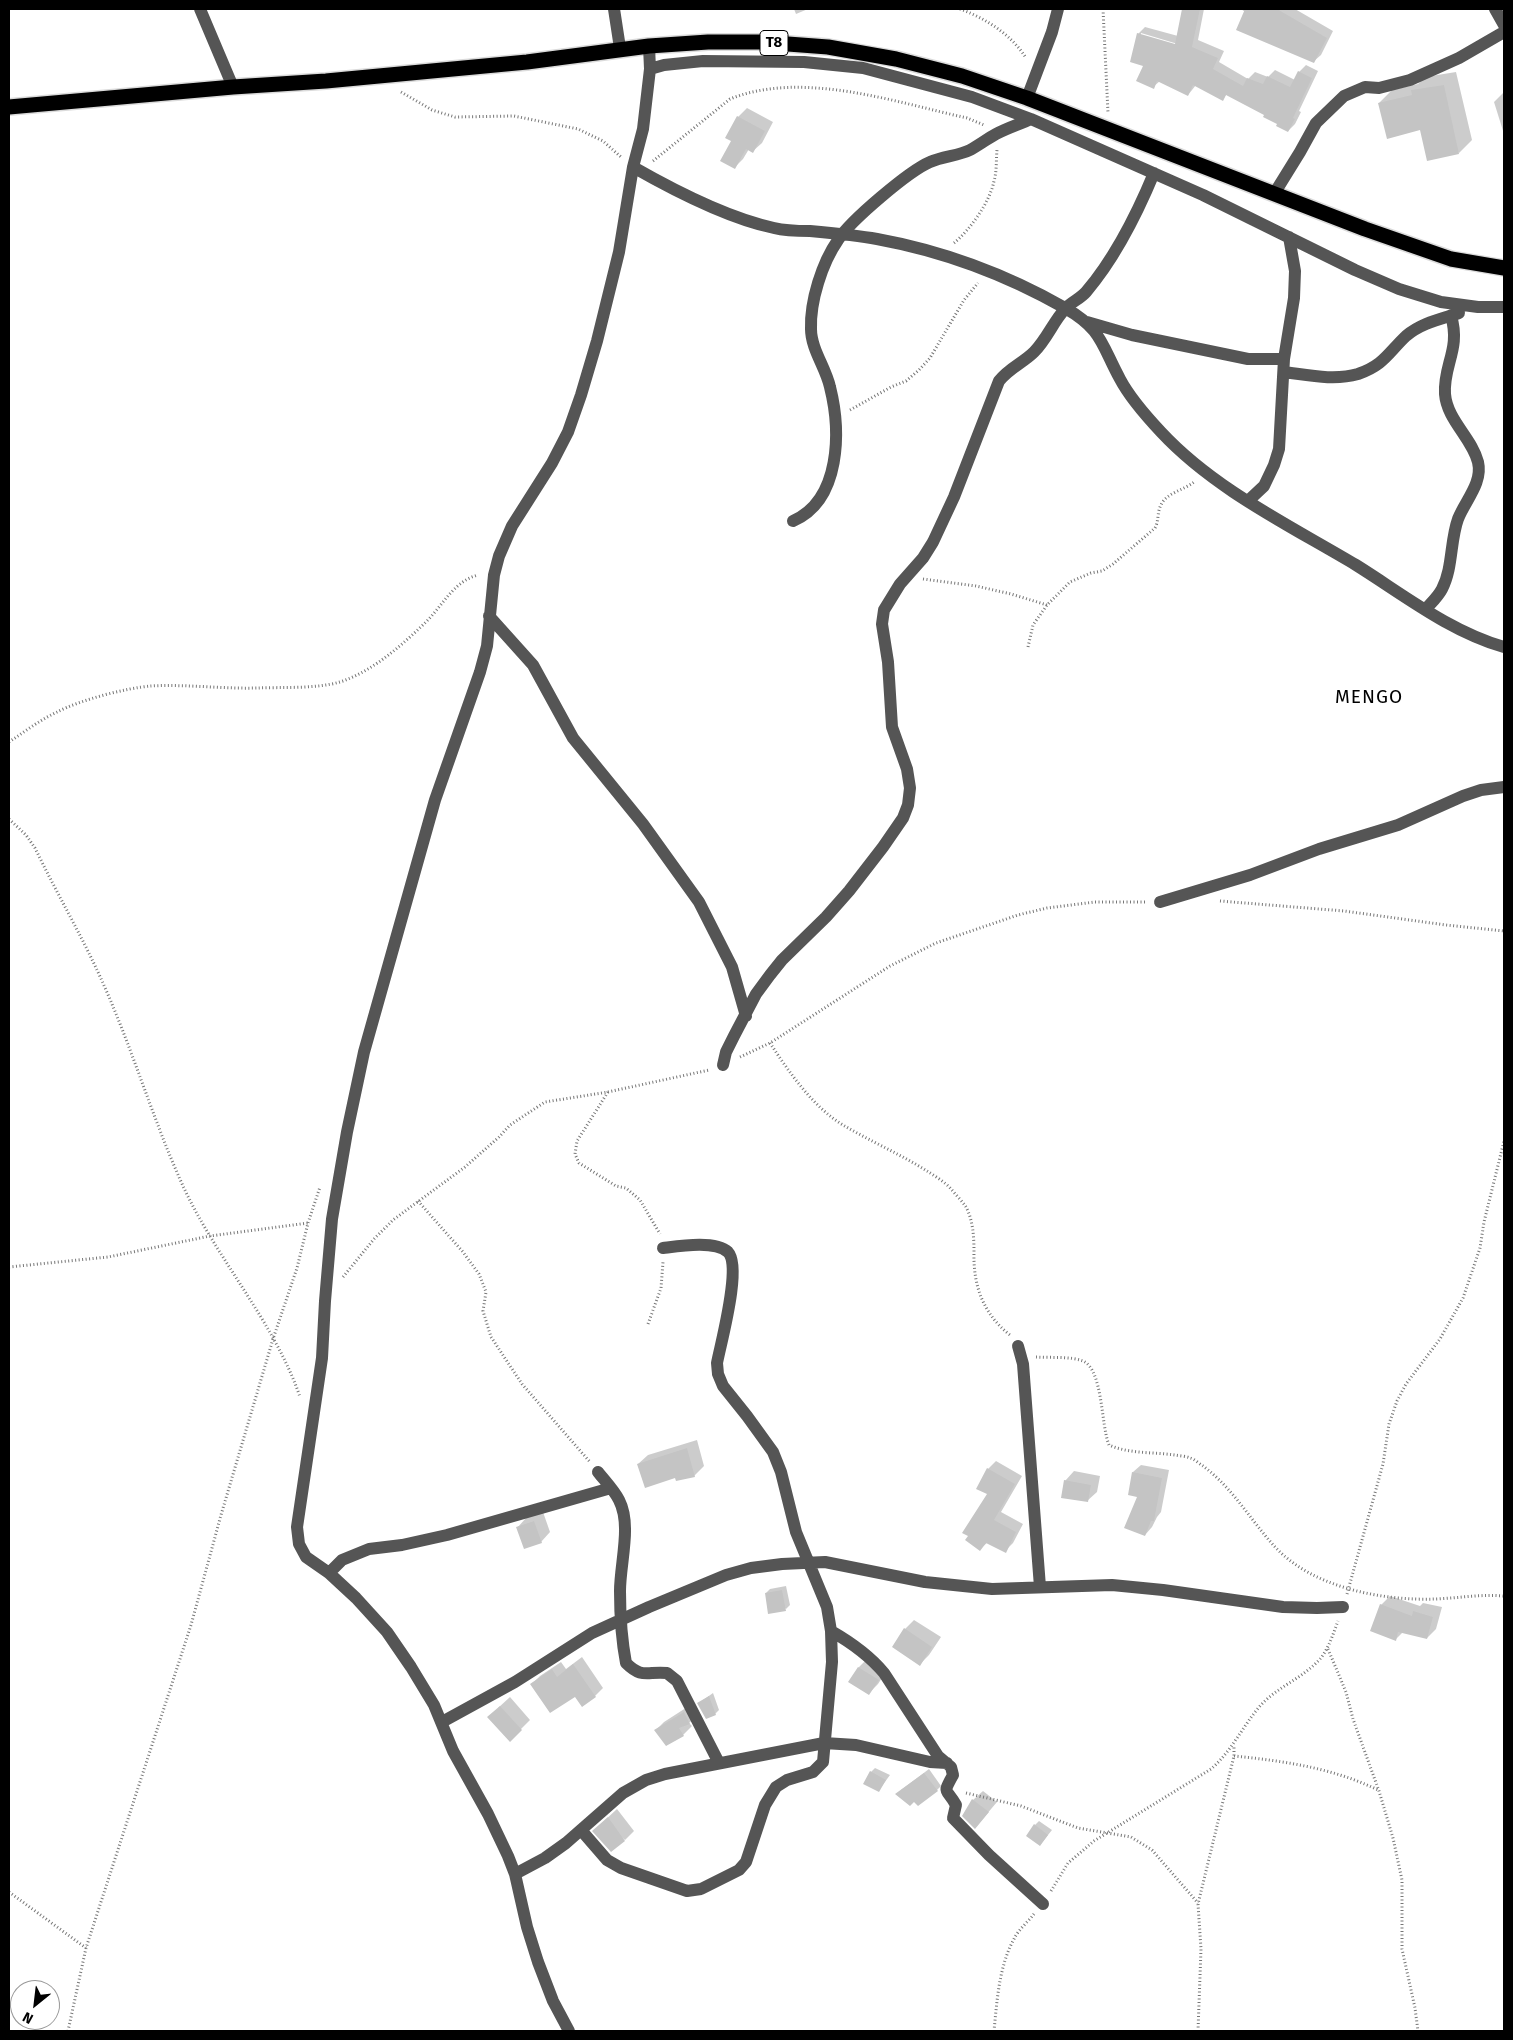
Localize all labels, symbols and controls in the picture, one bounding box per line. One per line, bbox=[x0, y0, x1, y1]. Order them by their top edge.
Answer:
road number: T8 bbox=[760, 30, 788, 56]
district label: MENGO bbox=[1334, 687, 1404, 709]
north arrow bbox=[10, 1980, 60, 2030]
text: N bbox=[20, 2008, 36, 2027]

